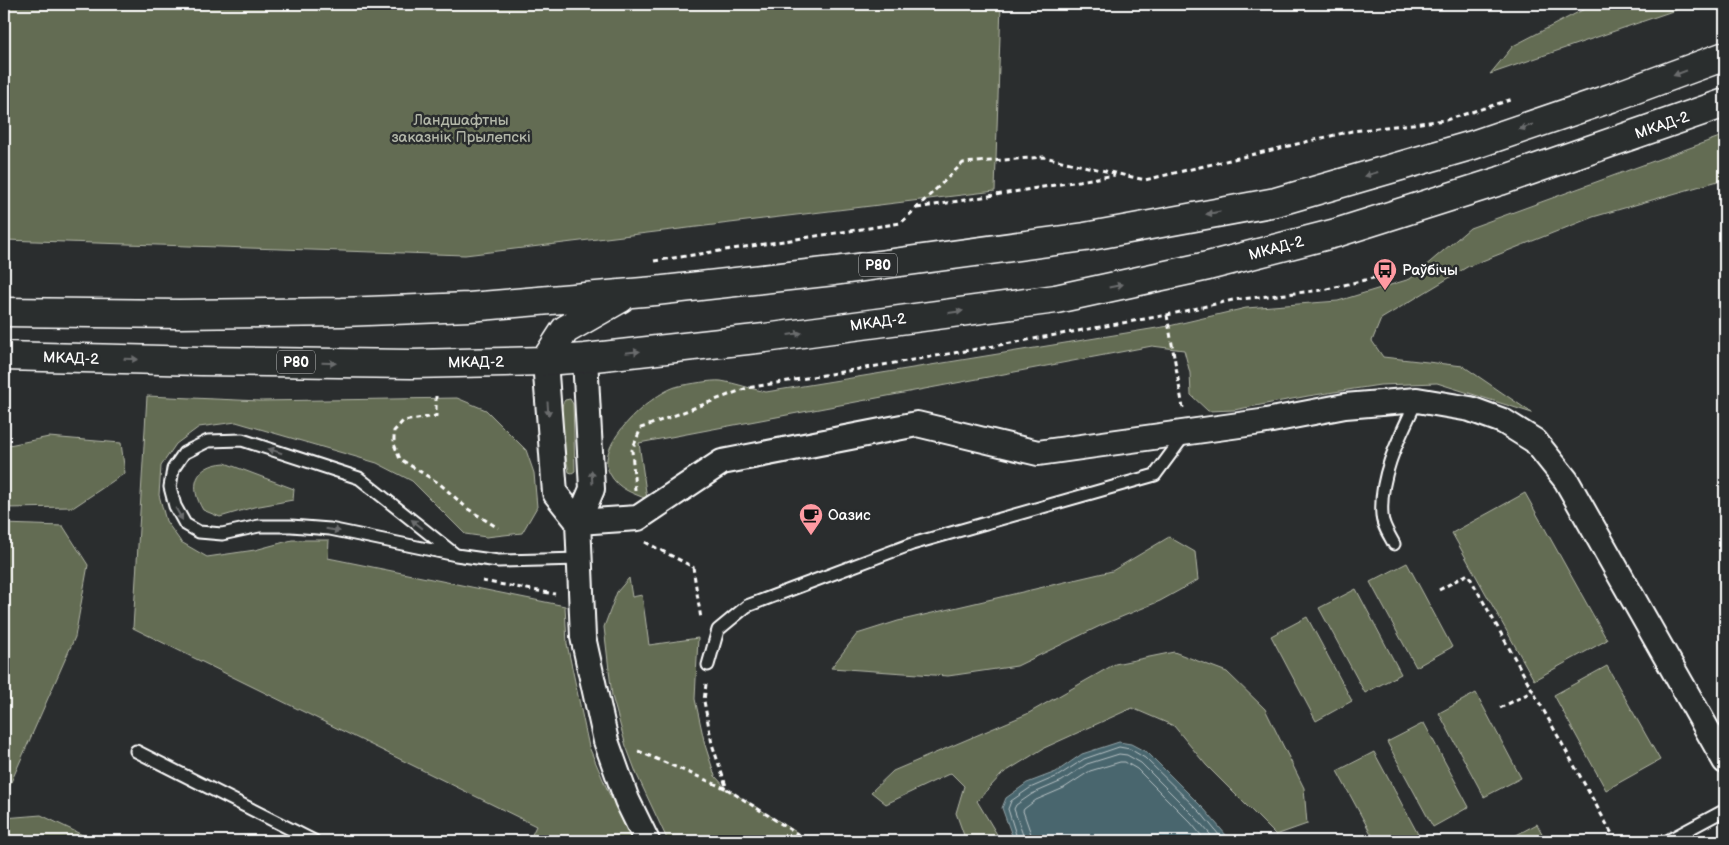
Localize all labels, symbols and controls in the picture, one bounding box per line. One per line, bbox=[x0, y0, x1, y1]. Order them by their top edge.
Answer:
one-way arrow bbox=[1672, 70, 1687, 77]
street label: МКАД-2 bbox=[1632, 107, 1692, 144]
park label: Ландшафтны заказнік Прылепскі bbox=[391, 111, 531, 147]
one-way arrow bbox=[1519, 123, 1534, 131]
one-way arrow bbox=[1363, 171, 1378, 179]
one-way arrow bbox=[1205, 210, 1221, 218]
street label: МКАД-2 bbox=[1246, 232, 1306, 265]
road number: Р80 bbox=[859, 254, 897, 276]
bus stop icon: Раўбічы bbox=[1372, 257, 1398, 291]
place label: Раўбічы bbox=[1402, 261, 1458, 280]
one-way arrow bbox=[1108, 282, 1123, 290]
one-way arrow bbox=[948, 308, 964, 316]
street label: МКАД-2 bbox=[849, 309, 907, 336]
one-way arrow bbox=[787, 329, 803, 337]
street label: МКАД-2 bbox=[43, 348, 100, 369]
one-way arrow bbox=[625, 348, 641, 356]
road number: Р80 bbox=[277, 351, 315, 374]
street label: МКАД-2 bbox=[448, 353, 504, 372]
one-way arrow bbox=[124, 356, 140, 364]
one-way arrow bbox=[321, 359, 337, 367]
one-way arrow bbox=[545, 402, 553, 418]
one-way arrow bbox=[267, 447, 282, 455]
one-way arrow bbox=[587, 468, 595, 484]
cafe icon: Оазис bbox=[798, 502, 824, 536]
place label: Оазис bbox=[828, 506, 871, 525]
one-way arrow bbox=[175, 508, 184, 521]
one-way arrow bbox=[411, 519, 424, 530]
one-way arrow bbox=[325, 526, 341, 534]

